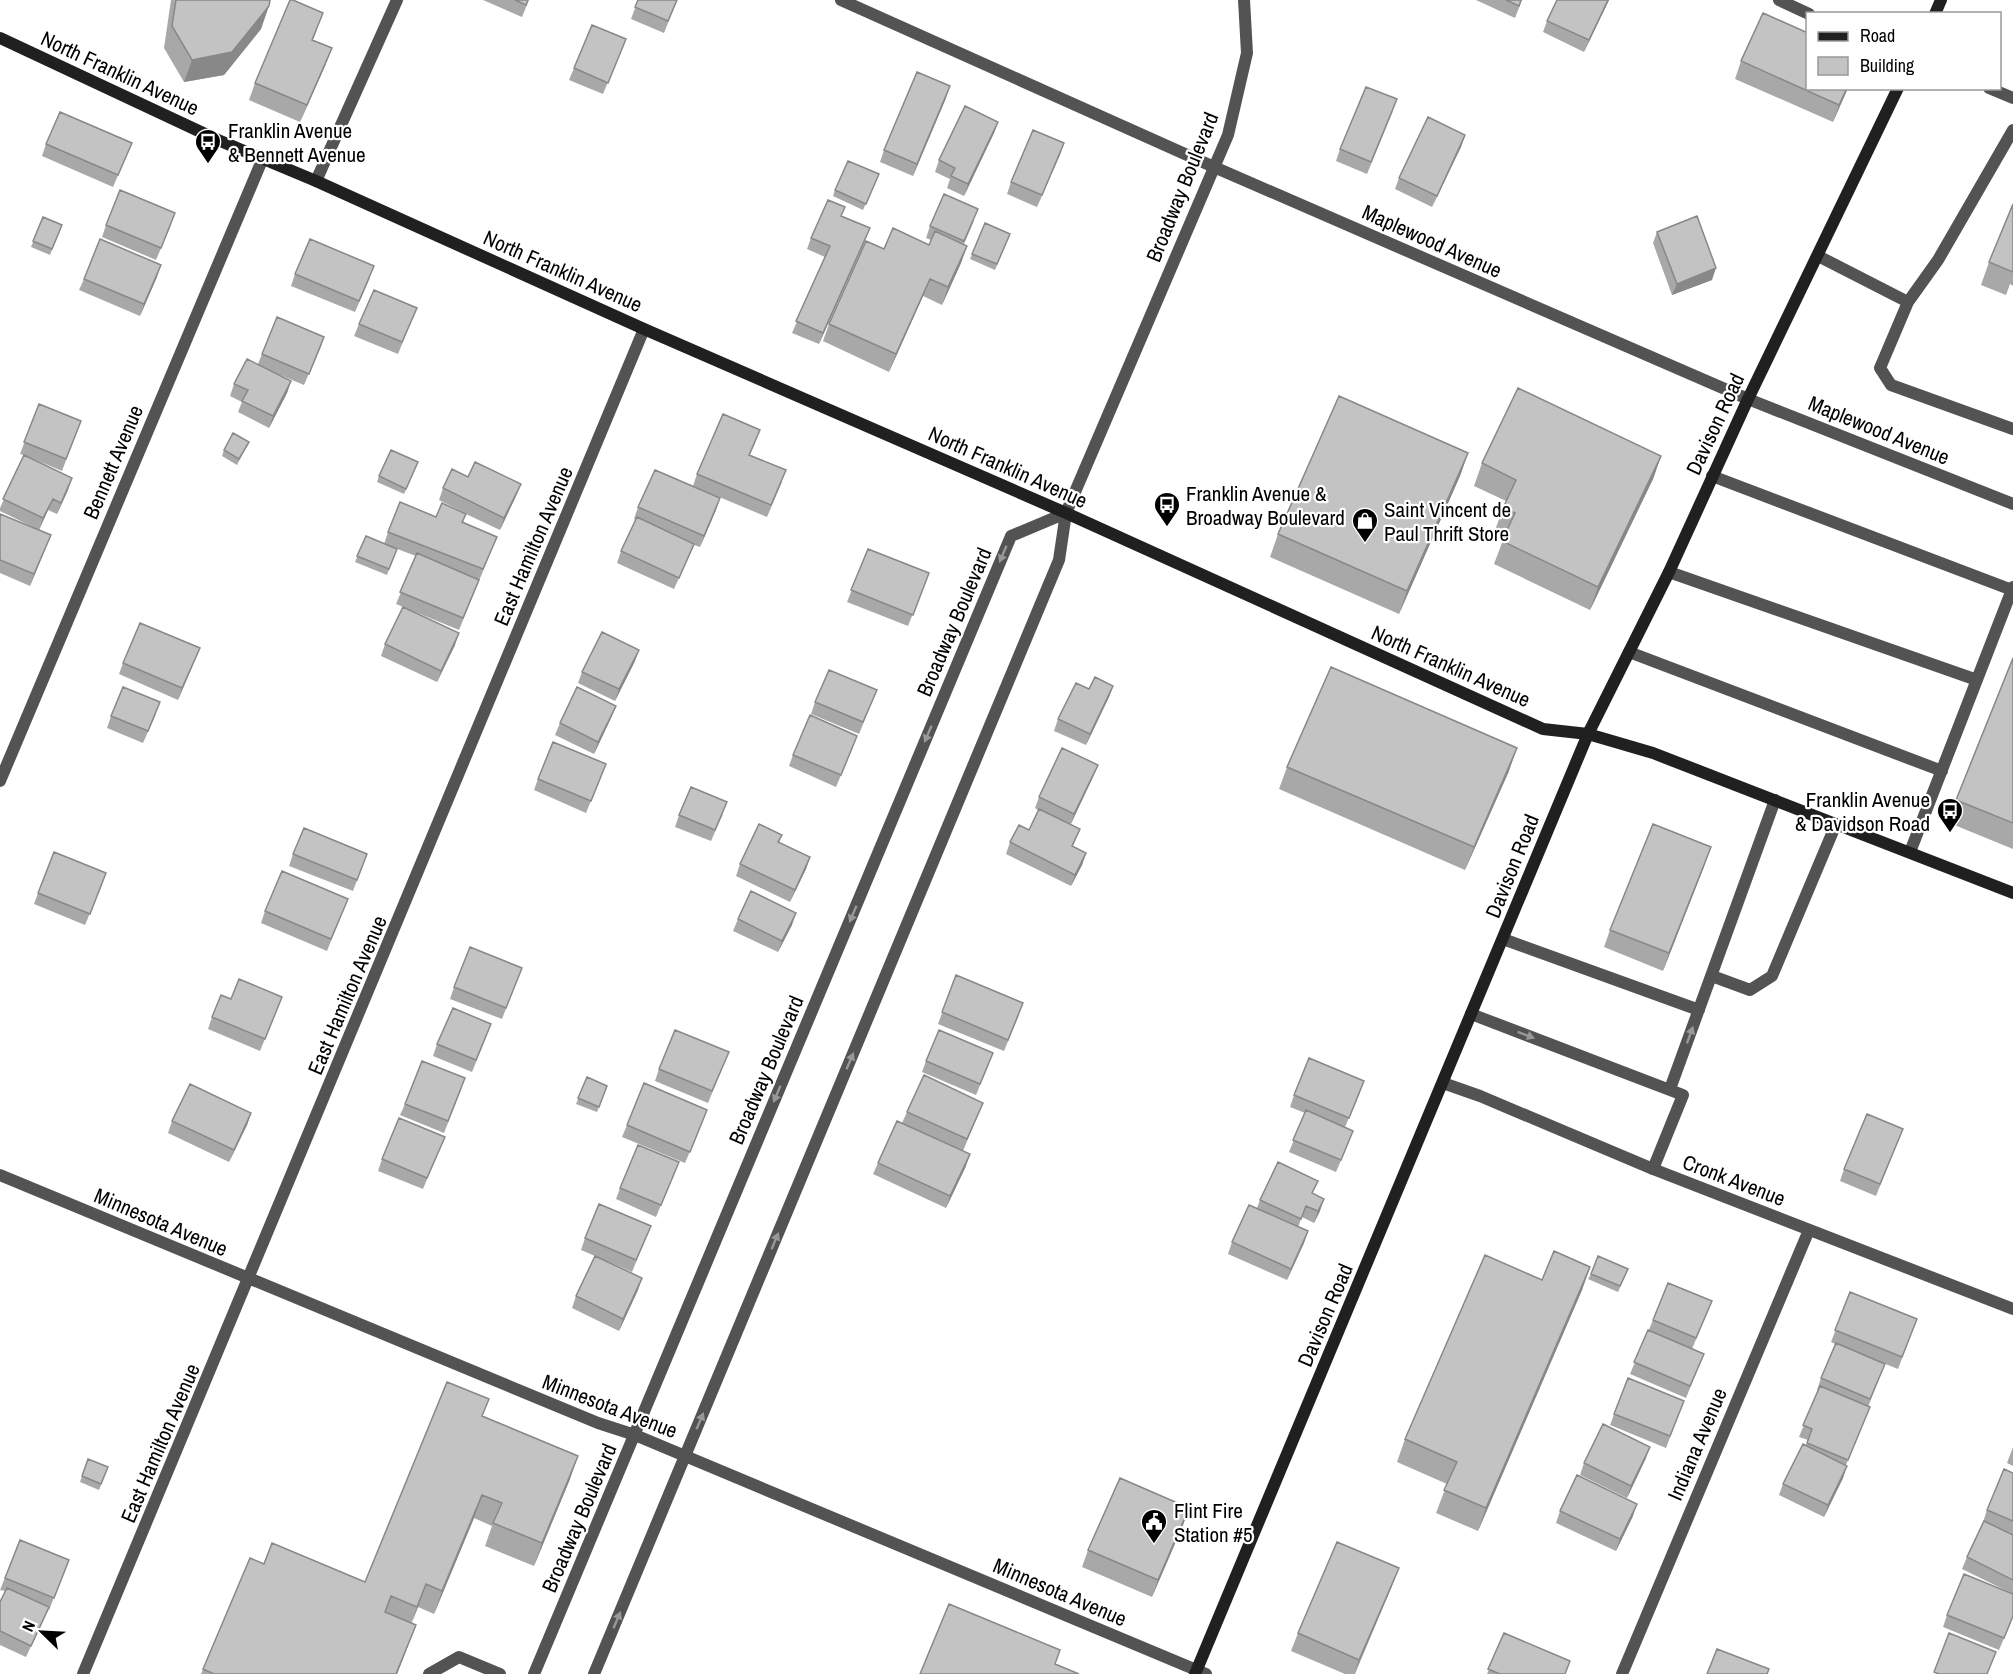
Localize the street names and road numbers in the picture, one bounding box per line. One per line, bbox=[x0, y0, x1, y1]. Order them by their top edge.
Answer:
street label: North Franklin Avenue bbox=[36, 24, 204, 122]
street label: Broadway Boulevard bbox=[1139, 108, 1225, 266]
street label: Maplewood Avenue bbox=[1358, 197, 1506, 285]
street label: North Franklin Avenue bbox=[479, 223, 647, 319]
street label: Davison Road bbox=[1679, 368, 1751, 480]
street label: Maplewood Avenue bbox=[1804, 388, 1954, 472]
street label: Bennett Avenue bbox=[76, 400, 150, 524]
street label: North Franklin Avenue bbox=[924, 419, 1092, 515]
street label: East Hamilton Avenue bbox=[486, 462, 580, 630]
street label: Broadway Boulevard bbox=[910, 543, 998, 701]
street label: North Franklin Avenue bbox=[1367, 618, 1535, 714]
street label: Davison Road bbox=[1478, 810, 1546, 922]
street label: East Hamilton Avenue bbox=[300, 911, 394, 1079]
street label: Broadway Boulevard bbox=[722, 991, 810, 1149]
street label: Cronk Avenue bbox=[1678, 1147, 1790, 1213]
street label: Minnesota Avenue bbox=[90, 1181, 232, 1263]
street label: Davison Road bbox=[1290, 1259, 1360, 1371]
street label: East Hamilton Avenue bbox=[113, 1359, 207, 1527]
street label: Minnesota Avenue bbox=[538, 1367, 682, 1445]
street label: Indiana Avenue bbox=[1660, 1383, 1734, 1505]
street label: Broadway Boulevard bbox=[535, 1439, 623, 1597]
street label: Minnesota Avenue bbox=[989, 1551, 1131, 1633]

